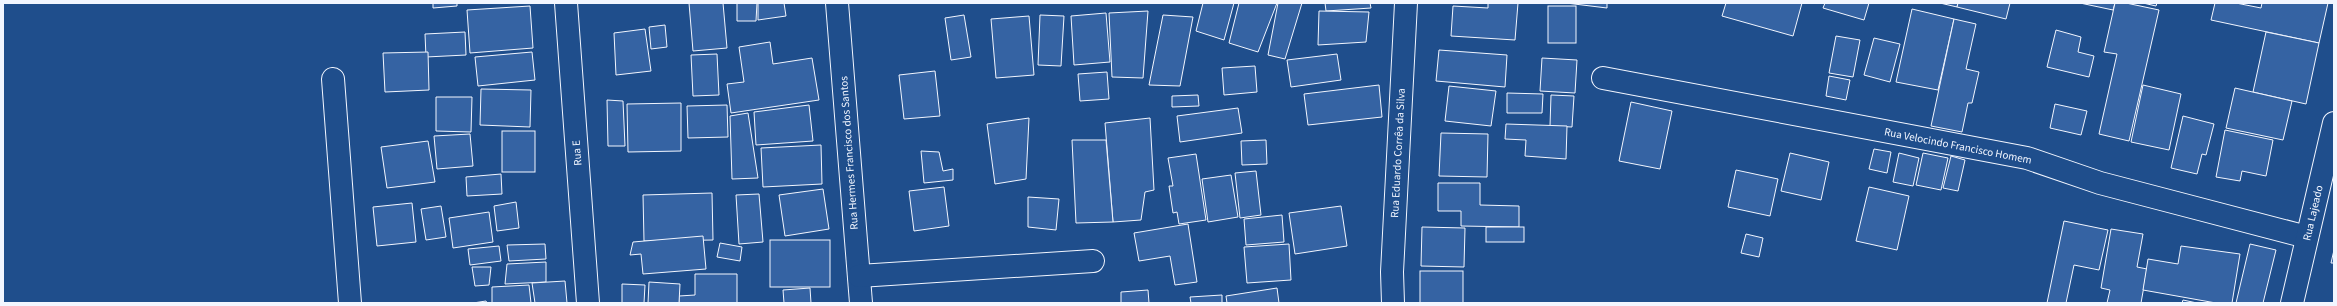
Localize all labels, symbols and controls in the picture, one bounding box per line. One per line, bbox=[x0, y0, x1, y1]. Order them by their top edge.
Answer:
street label: Rua Hermes Francisco dos Santos bbox=[836, 75, 862, 230]
street label: Rua Eduardo Corrêa da Silva bbox=[1387, 88, 1409, 218]
street label: Rua Velocindo Francisco Homem bbox=[1883, 124, 2033, 168]
street label: Rua E bbox=[569, 139, 585, 166]
street label: Rua Lajeado bbox=[2299, 184, 2327, 242]

